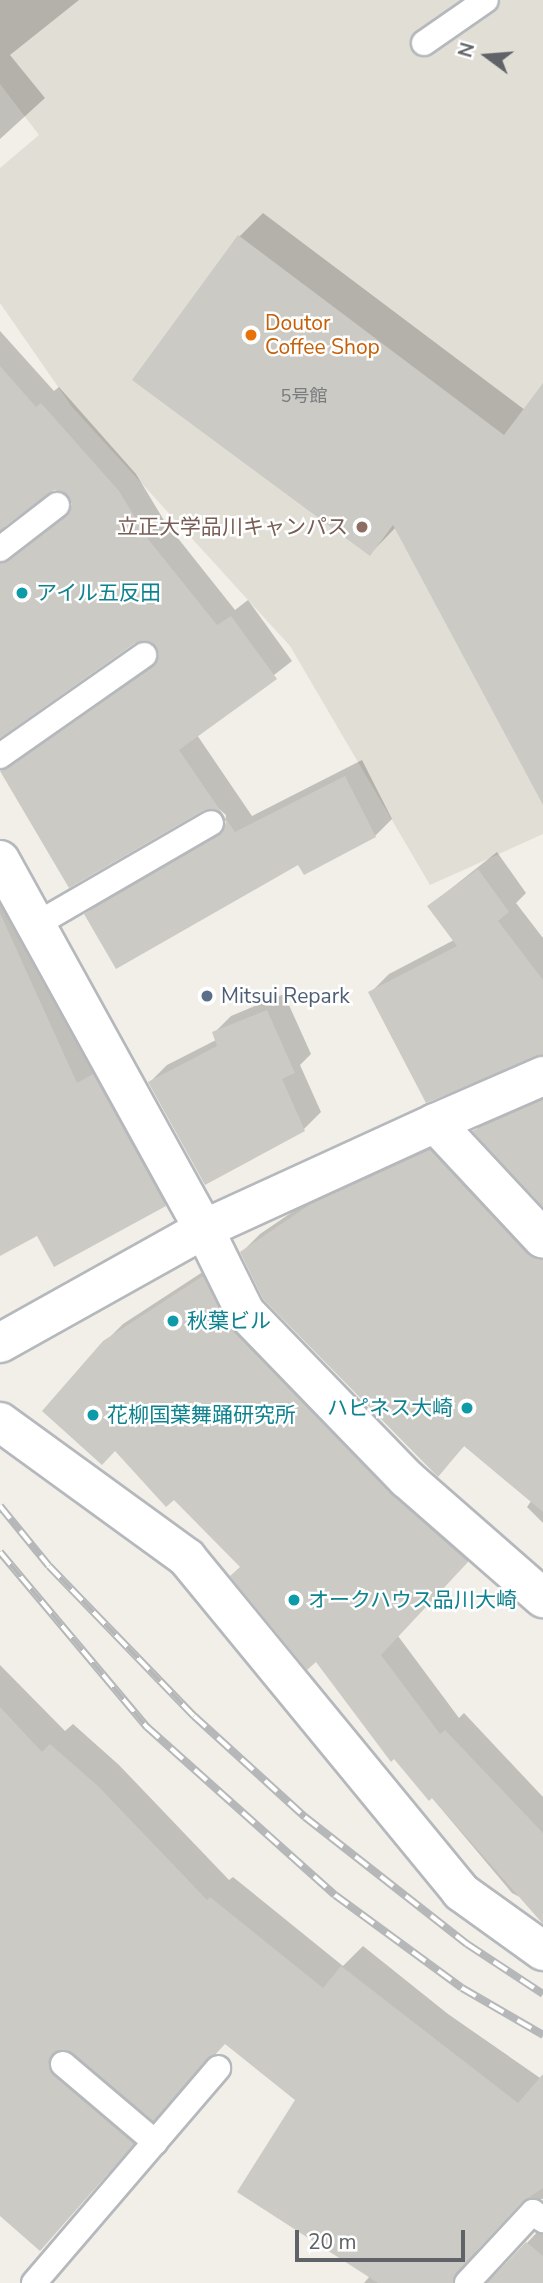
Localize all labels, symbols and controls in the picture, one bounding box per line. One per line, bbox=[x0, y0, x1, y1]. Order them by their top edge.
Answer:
north arrow bbox=[452, 21, 522, 91]
text: N bbox=[452, 40, 481, 61]
place label: Doutor Coffee Shop bbox=[265, 310, 380, 360]
marker: Doutor Coffee Shop bbox=[243, 327, 259, 343]
house number: 5号館 bbox=[281, 385, 327, 407]
place label: 立正大学品川キャンパス bbox=[117, 514, 348, 540]
marker: 立正大学品川キャンパス bbox=[354, 519, 370, 535]
place label: アイル五反田 bbox=[36, 580, 162, 606]
marker: アイル五反田 bbox=[14, 585, 30, 601]
place label: Mitsui Repark bbox=[221, 983, 350, 1009]
marker: Mitsui Repark bbox=[199, 988, 215, 1004]
place label: 秋葉ビル bbox=[187, 1308, 271, 1334]
marker: 秋葉ビル bbox=[165, 1313, 181, 1329]
place label: ハピネス大崎 bbox=[327, 1395, 453, 1421]
marker: ハピネス大崎 bbox=[459, 1400, 475, 1416]
place label: 花柳国葉舞踊研究所 bbox=[107, 1402, 296, 1428]
marker: 花柳国葉舞踊研究所 bbox=[85, 1407, 101, 1423]
place label: オークハウス品川大崎 bbox=[308, 1587, 518, 1613]
marker: オークハウス品川大崎 bbox=[286, 1592, 302, 1608]
scale bar bbox=[298, 2216, 468, 2260]
text: 20 m bbox=[308, 2228, 357, 2256]

